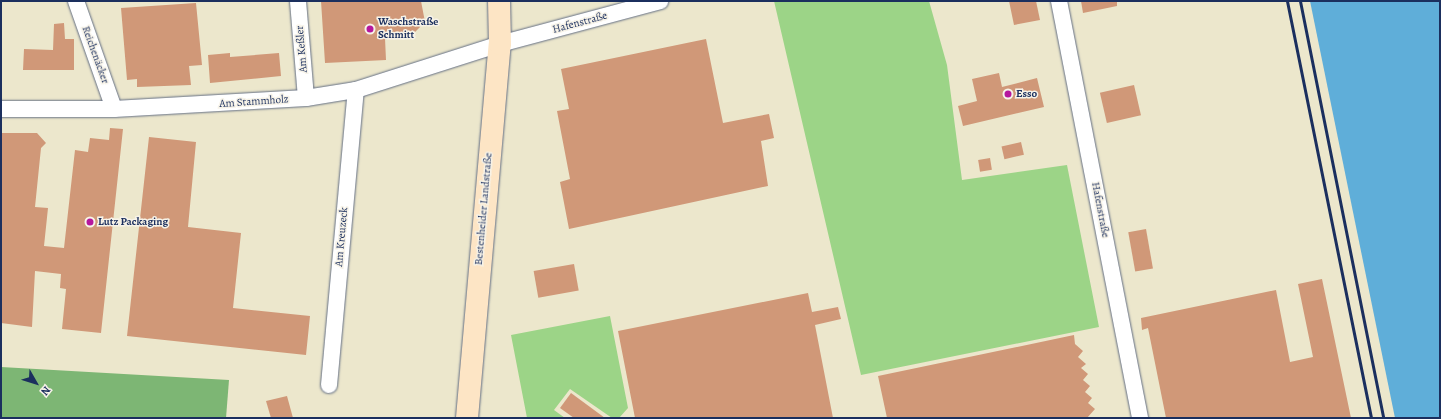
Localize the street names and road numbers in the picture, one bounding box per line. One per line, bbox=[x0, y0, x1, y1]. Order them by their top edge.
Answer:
street label: Hafenstraße bbox=[551, 9, 609, 37]
street label: Reichenäcker bbox=[79, 25, 111, 85]
street label: Am Keßler bbox=[293, 25, 311, 73]
street label: Am Stammholz bbox=[219, 93, 289, 111]
street label: Bestenheider Landstraße bbox=[473, 152, 495, 266]
street label: Hafenstraße bbox=[1088, 181, 1112, 239]
street label: Am Kreuzeck bbox=[333, 207, 351, 267]

